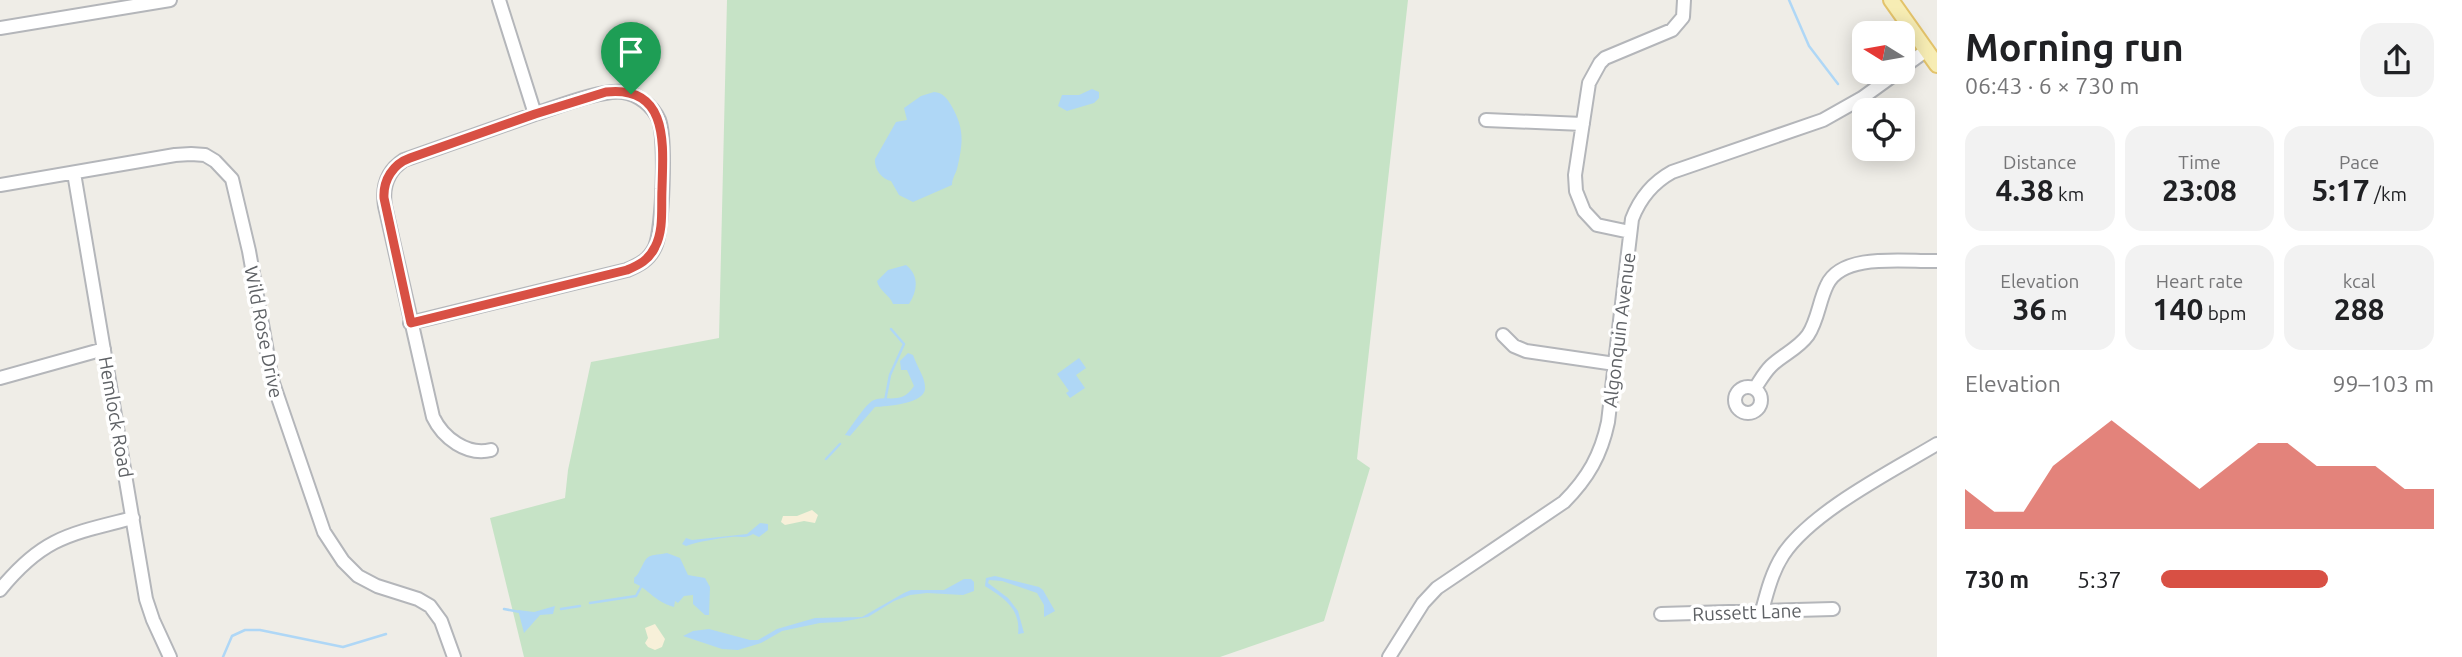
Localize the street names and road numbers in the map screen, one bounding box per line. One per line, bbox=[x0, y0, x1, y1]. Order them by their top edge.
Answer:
street label: Algonquin Avenue bbox=[1599, 251, 1639, 409]
street label: Wild Rose Drive bbox=[240, 264, 288, 400]
street label: Hemlock Road bbox=[95, 355, 137, 479]
street label: Russett Lane bbox=[1692, 599, 1802, 625]

